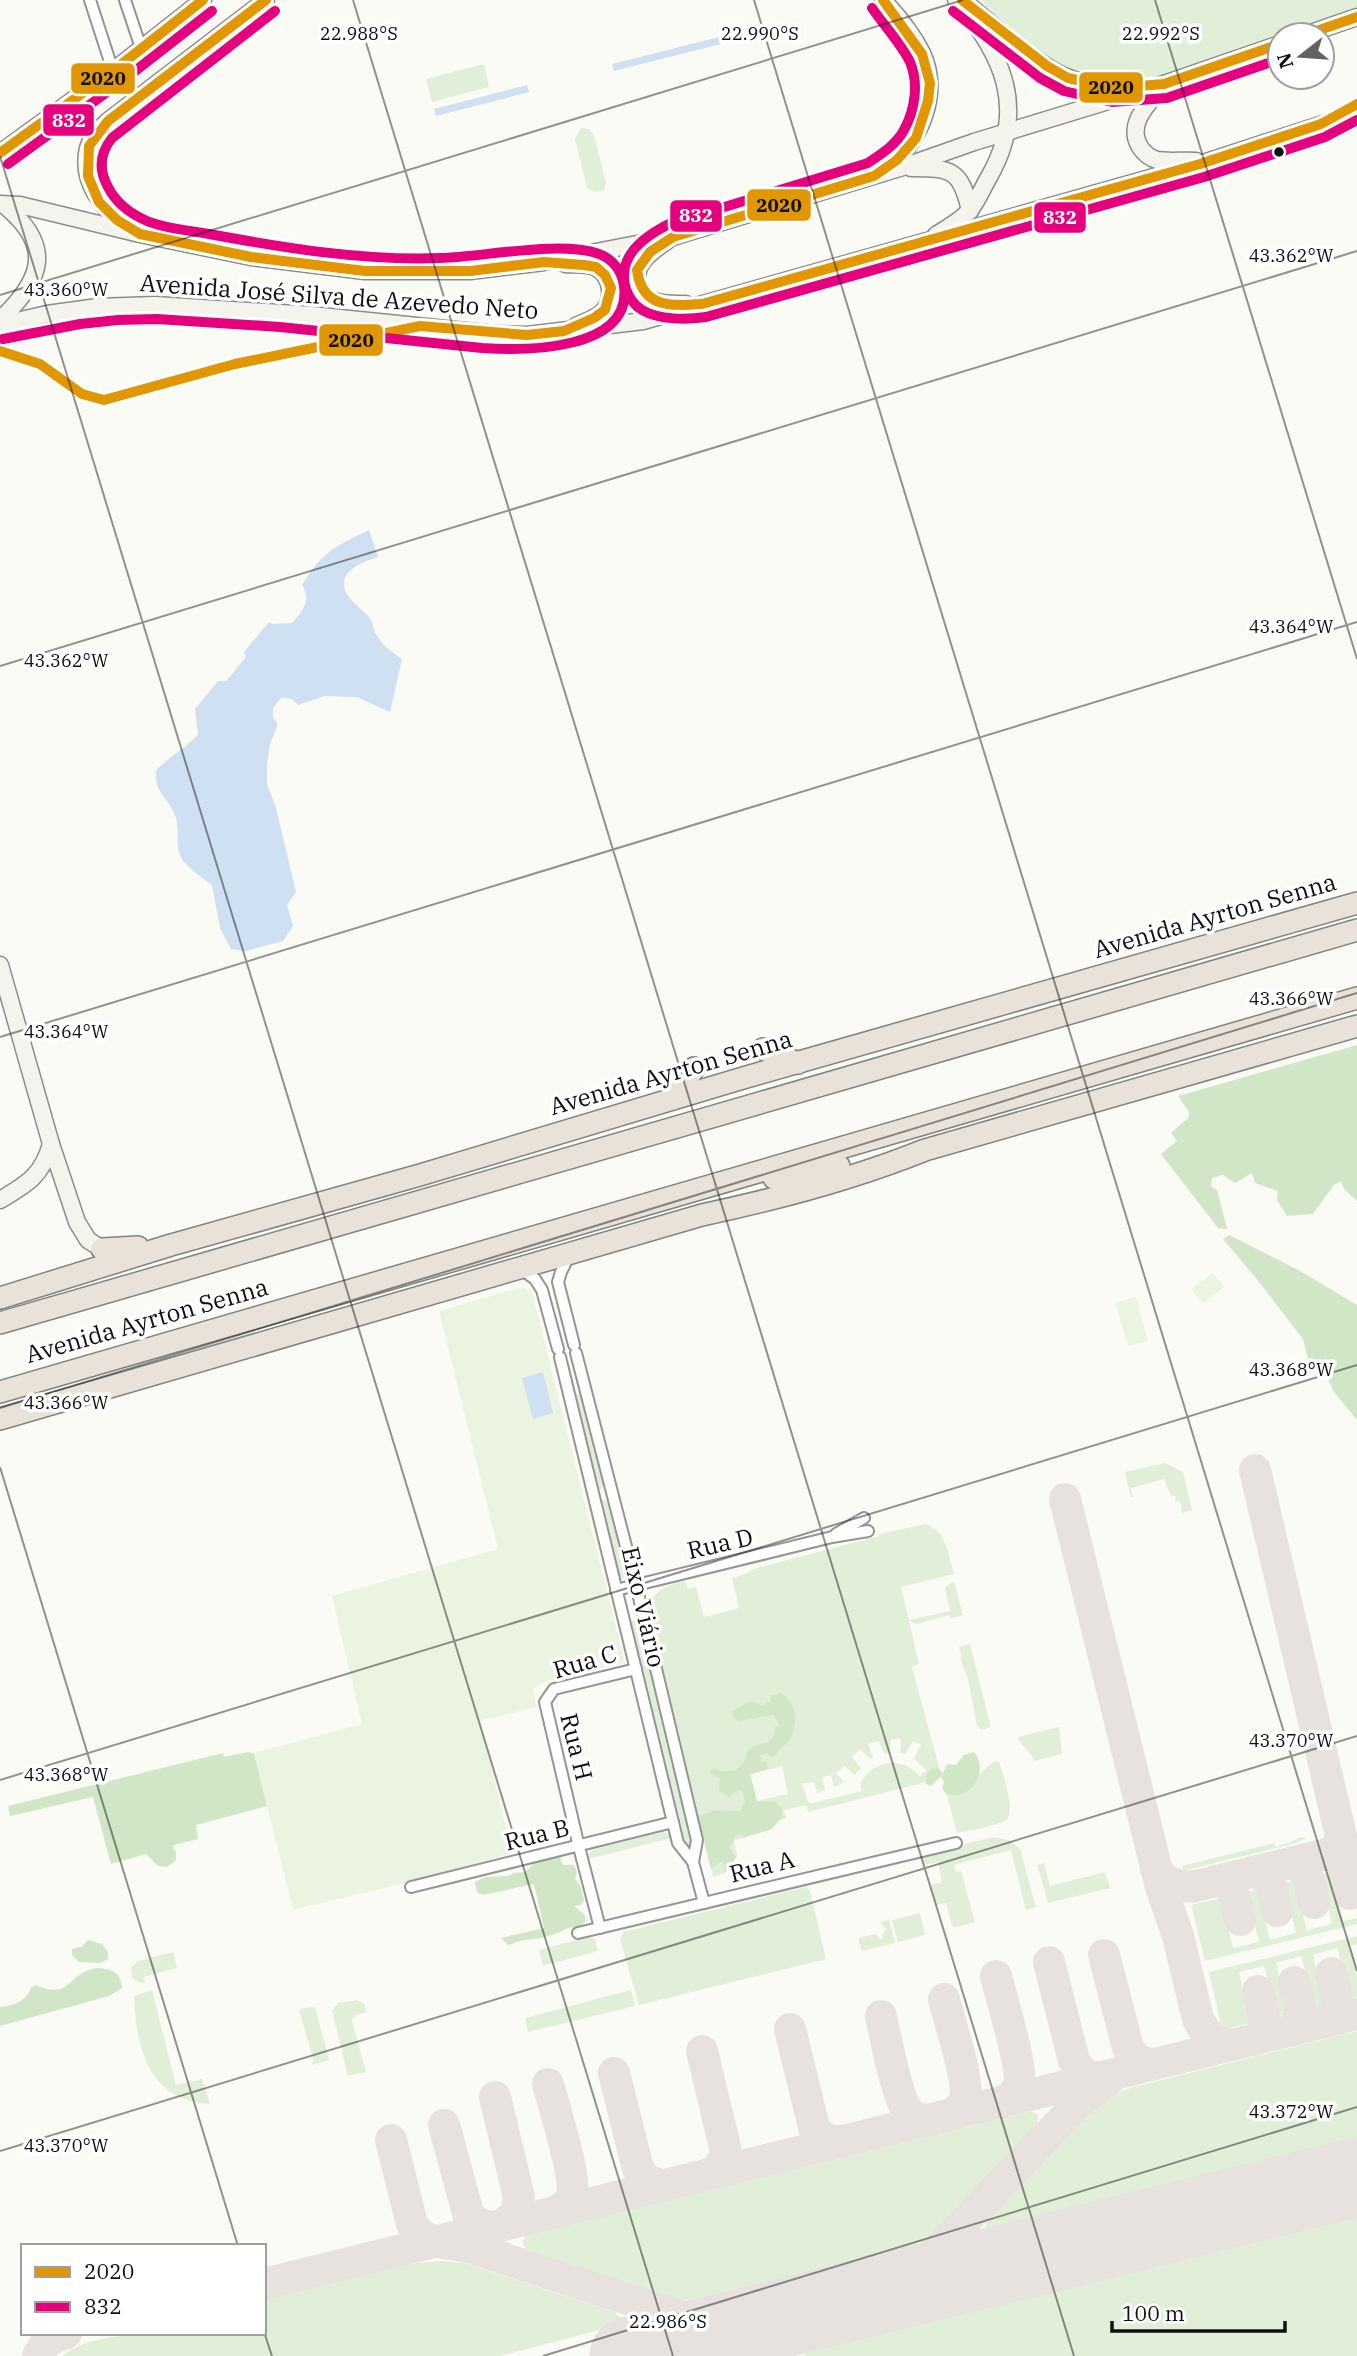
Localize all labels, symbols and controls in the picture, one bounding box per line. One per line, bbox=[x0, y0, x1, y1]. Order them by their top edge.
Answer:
north arrow bbox=[1266, 21, 1336, 91]
text: 22.988°S bbox=[320, 22, 398, 45]
text: 22.990°S bbox=[721, 22, 799, 45]
text: 22.992°S bbox=[1122, 22, 1200, 45]
text: N bbox=[1271, 50, 1298, 72]
line badge: 2020 bbox=[70, 62, 136, 95]
text: 2020 bbox=[80, 66, 126, 90]
line badge: 2020 bbox=[1078, 71, 1144, 104]
text: 2020 bbox=[1088, 75, 1134, 99]
line badge: 832 bbox=[42, 103, 95, 137]
text: 832 bbox=[52, 108, 86, 132]
unlabelled marker bbox=[1272, 145, 1286, 159]
line badge: 2020 bbox=[746, 188, 812, 222]
text: 2020 bbox=[756, 193, 802, 217]
line badge: 832 bbox=[669, 199, 723, 233]
line badge: 832 bbox=[1033, 201, 1087, 234]
text: 832 bbox=[679, 203, 713, 227]
text: 832 bbox=[1043, 205, 1077, 229]
text: 43.362°W bbox=[1249, 244, 1334, 267]
street label: Avenida José Silva de Azevedo Neto bbox=[139, 266, 539, 326]
text: 43.360°W bbox=[24, 278, 109, 301]
line badge: 2020 bbox=[318, 323, 384, 357]
text: 2020 bbox=[328, 328, 374, 352]
text: 43.364°W bbox=[1249, 615, 1334, 638]
text: 43.362°W bbox=[24, 649, 109, 672]
street label: Avenida Ayrton Senna bbox=[1090, 865, 1340, 965]
text: 43.366°W bbox=[1249, 987, 1334, 1010]
text: 43.364°W bbox=[24, 1020, 109, 1043]
street label: Avenida Ayrton Senna bbox=[546, 1022, 796, 1122]
street label: Avenida Ayrton Senna bbox=[22, 1270, 272, 1370]
text: 43.368°W bbox=[1249, 1358, 1334, 1381]
text: 43.366°W bbox=[24, 1391, 109, 1414]
street label: Rua D bbox=[684, 1520, 756, 1566]
street label: Eixo Viário bbox=[615, 1543, 673, 1670]
street label: Rua C bbox=[549, 1637, 620, 1685]
street label: Rua H bbox=[553, 1710, 601, 1784]
text: 43.370°W bbox=[1249, 1729, 1334, 1752]
text: 43.368°W bbox=[24, 1763, 109, 1786]
street label: Rua B bbox=[501, 1811, 572, 1857]
street label: Rua A bbox=[726, 1842, 798, 1890]
text: 43.372°W bbox=[1249, 2100, 1334, 2123]
text: 43.370°W bbox=[24, 2134, 109, 2157]
legend bbox=[21, 2244, 266, 2335]
text: 2020 bbox=[84, 2257, 134, 2285]
scale bar bbox=[1112, 2290, 1285, 2334]
text: 832 bbox=[84, 2292, 122, 2320]
text: 100 m bbox=[1122, 2299, 1185, 2327]
text: 22.986°S bbox=[629, 2310, 707, 2333]

